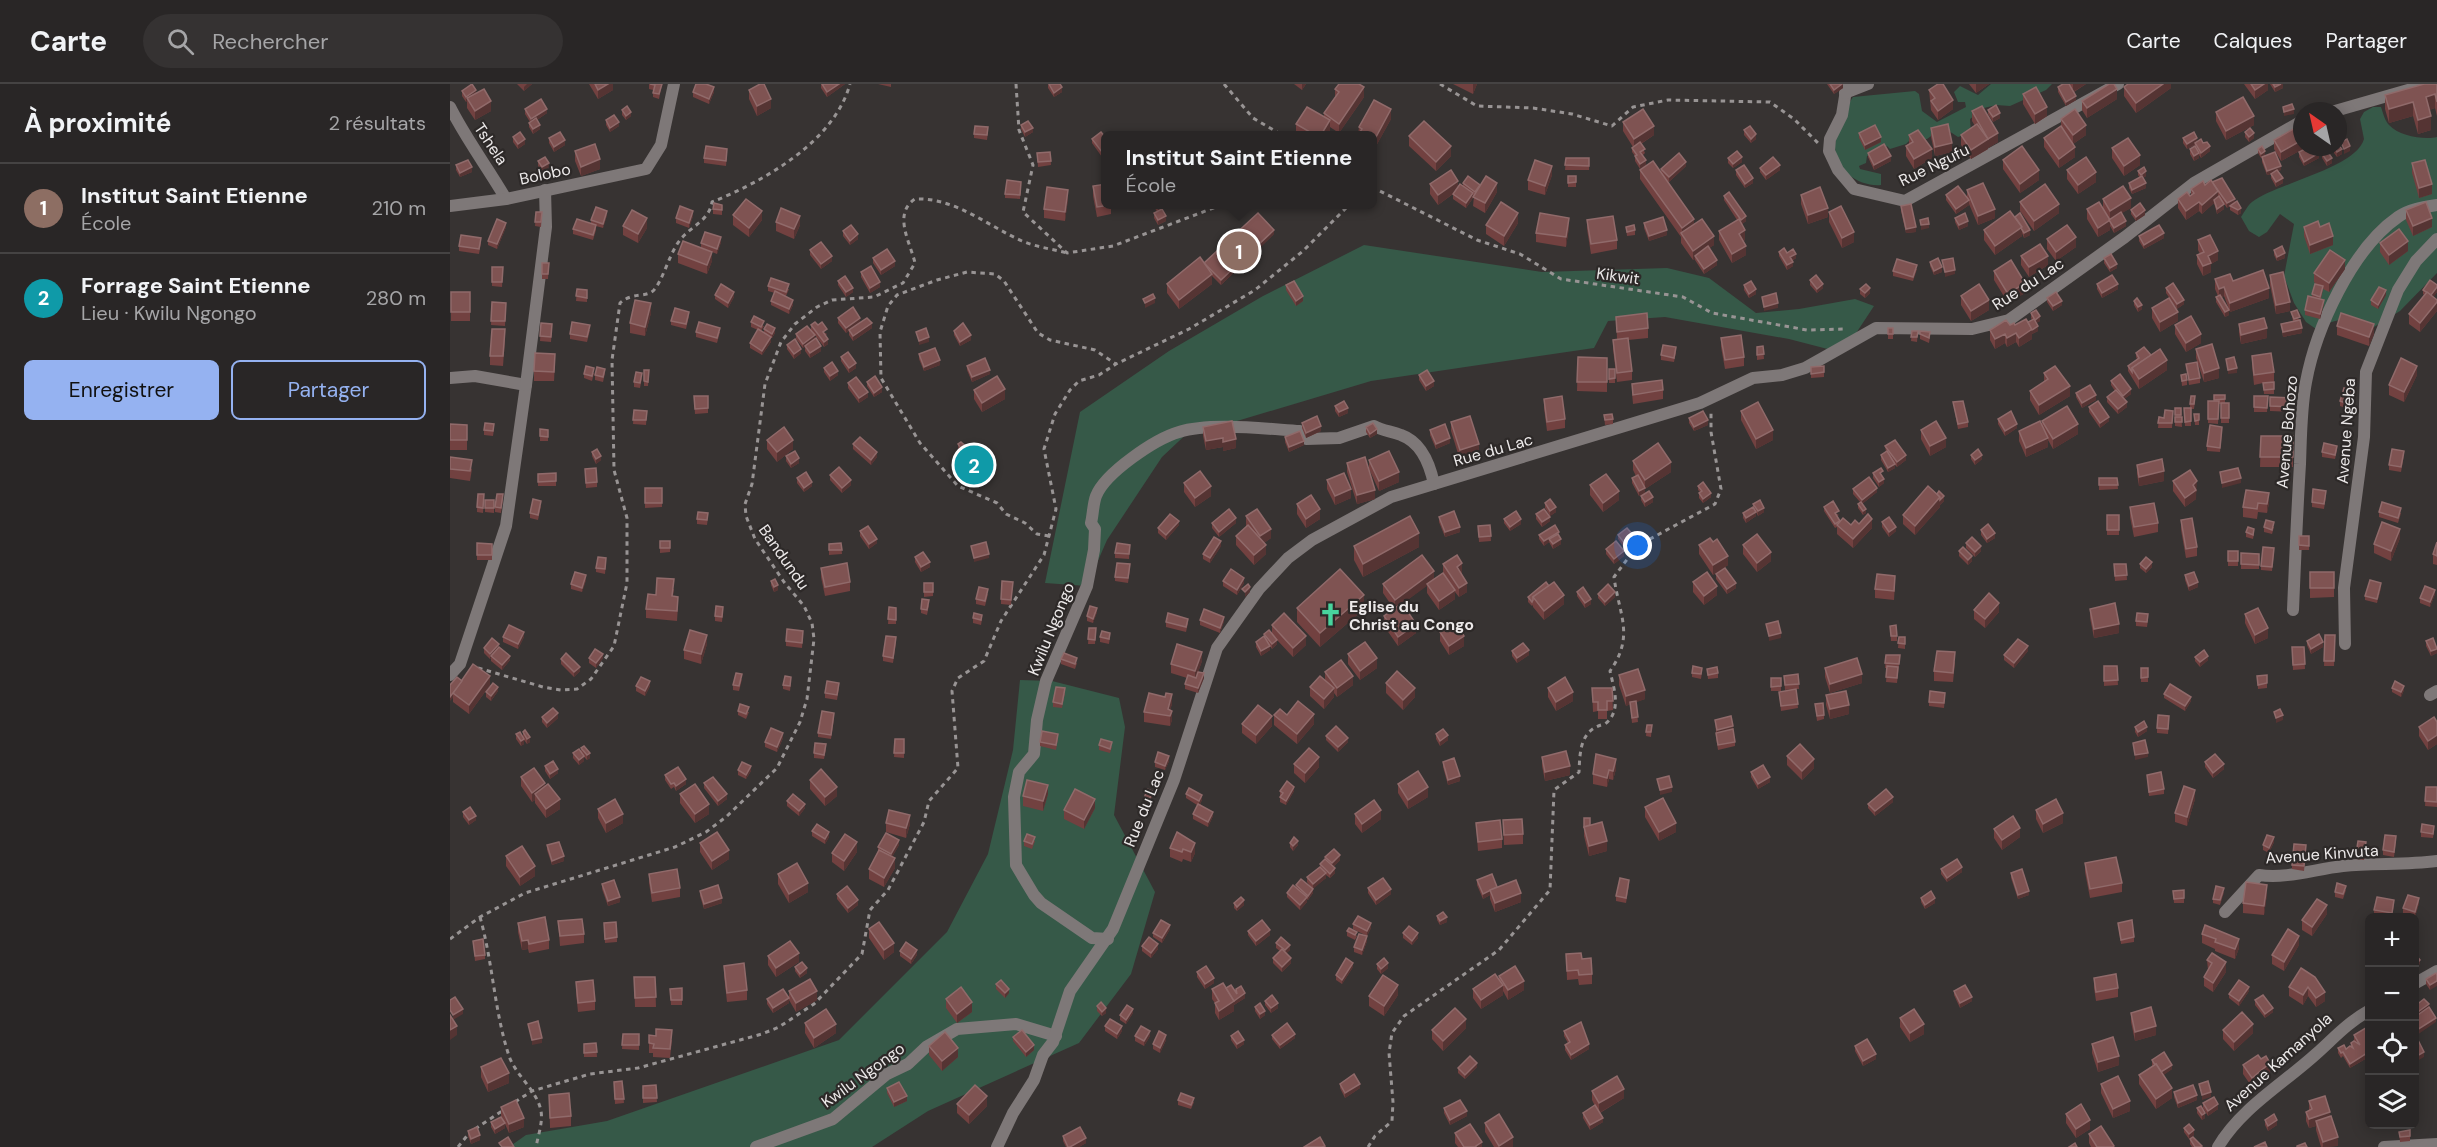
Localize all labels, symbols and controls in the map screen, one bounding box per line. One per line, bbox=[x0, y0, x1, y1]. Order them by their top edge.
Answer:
search box bbox=[143, 14, 563, 68]
text: Carte bbox=[30, 23, 107, 60]
icon: search bbox=[164, 25, 197, 58]
text: Rechercher bbox=[212, 27, 328, 56]
text: Carte bbox=[2126, 27, 2181, 55]
text: Calques bbox=[2214, 27, 2292, 55]
text: Partager bbox=[2325, 27, 2407, 55]
north arrow bbox=[2293, 102, 2347, 156]
text: À proximité bbox=[24, 106, 171, 140]
text: 2 résultats bbox=[329, 110, 426, 136]
street label: Tshela bbox=[469, 119, 513, 169]
popup bbox=[1101, 131, 1377, 209]
street label: Rue Ngufu bbox=[1895, 139, 1973, 191]
text: Institut Saint Etienne bbox=[1126, 143, 1352, 172]
street label: Bolobo bbox=[518, 158, 572, 190]
text: École bbox=[1126, 172, 1176, 198]
text: Institut Saint Etienne bbox=[81, 181, 308, 210]
text: 1 bbox=[40, 195, 47, 221]
text: 210 m bbox=[371, 195, 426, 221]
text: École bbox=[81, 210, 131, 236]
pin: 1 bbox=[1220, 228, 1258, 274]
street label: Rue du Lac bbox=[1988, 253, 2068, 315]
street label: Kikwit bbox=[1595, 263, 1641, 289]
text: Forrage Saint Etienne bbox=[81, 271, 311, 300]
text: 2 bbox=[38, 285, 49, 311]
text: 280 m bbox=[366, 285, 426, 311]
text: Lieu · Kwilu Ngongo bbox=[81, 300, 257, 326]
button: Enregistrer bbox=[24, 360, 219, 420]
button: Partager bbox=[231, 360, 426, 420]
street label: Avenue Bohozo bbox=[2272, 375, 2302, 489]
street label: Avenue Ngeba bbox=[2332, 377, 2360, 485]
street label: Rue du Lac bbox=[1451, 429, 1535, 471]
pin: 2 bbox=[954, 442, 994, 488]
street label: Bandundu bbox=[754, 520, 814, 594]
your location bbox=[1623, 531, 1652, 560]
street label: Kwilu Ngongo bbox=[1023, 579, 1079, 679]
place label: Eglise du Christ au Congo bbox=[1349, 596, 1474, 635]
church icon: Eglise du Christ au Congo bbox=[1318, 602, 1344, 628]
street label: Rue du Lac bbox=[1119, 766, 1169, 850]
street label: Avenue Kinvuta bbox=[2265, 840, 2379, 868]
map controls bbox=[2365, 913, 2419, 1129]
button: + bbox=[2365, 913, 2419, 967]
button: − bbox=[2365, 967, 2419, 1021]
street label: Avenue Kamanyola bbox=[2220, 1008, 2336, 1116]
button: locate bbox=[2365, 1021, 2419, 1075]
street label: Kwilu Ngongo bbox=[817, 1038, 909, 1112]
button: layers bbox=[2365, 1075, 2419, 1129]

